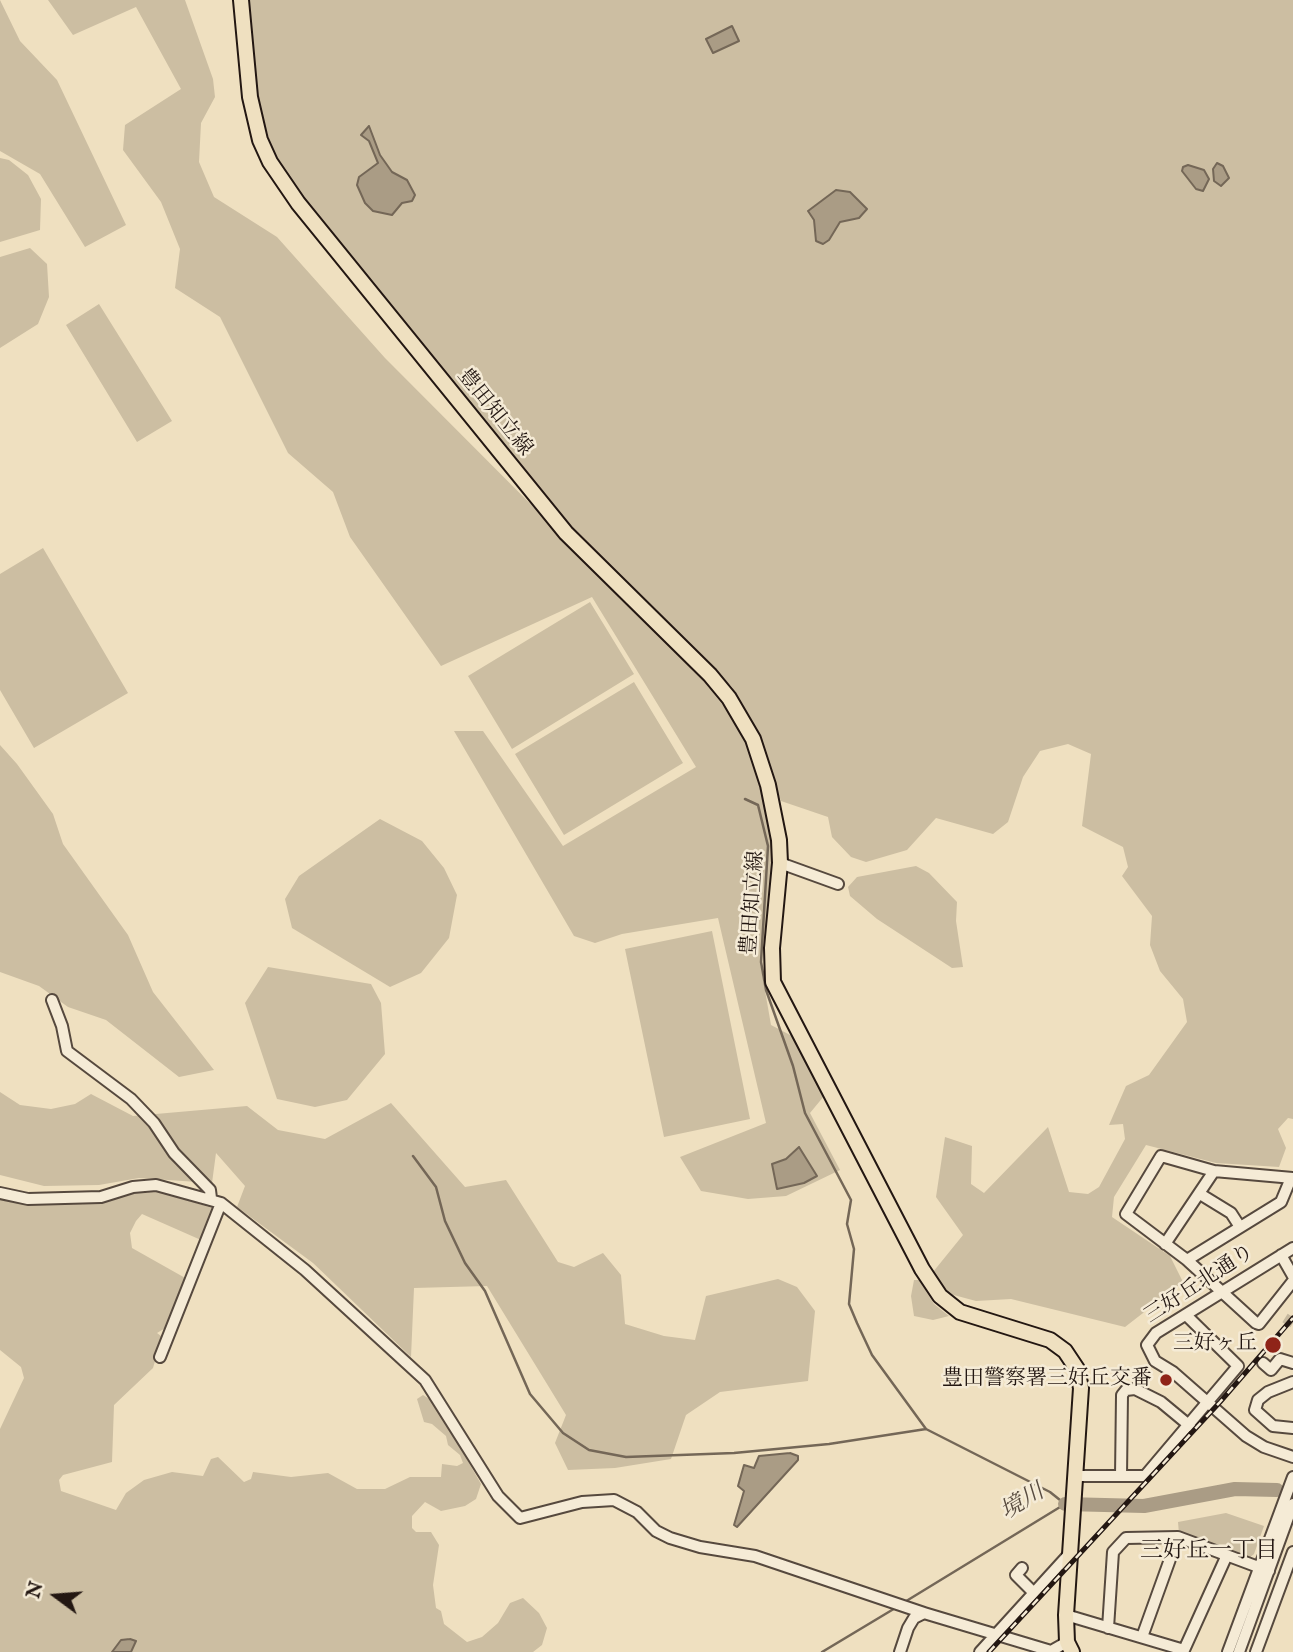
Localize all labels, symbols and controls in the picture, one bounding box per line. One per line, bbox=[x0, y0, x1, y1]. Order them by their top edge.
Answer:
street label: 豊田知立線 bbox=[451, 364, 537, 462]
street label: 豊田知立線 bbox=[738, 850, 770, 956]
street label: 三好丘北通り bbox=[1140, 1240, 1260, 1330]
place label: 三好ヶ丘 bbox=[1173, 1332, 1257, 1358]
marker: 三好ヶ丘 bbox=[1263, 1335, 1283, 1355]
place label: 豊田警察署三好丘交番 bbox=[942, 1367, 1152, 1393]
marker: 豊田警察署三好丘交番 bbox=[1158, 1372, 1174, 1388]
water label: 境川 bbox=[996, 1479, 1050, 1527]
district label: 三好丘一丁目 bbox=[1140, 1538, 1278, 1566]
north arrow bbox=[21, 1561, 91, 1631]
text: N bbox=[22, 1579, 50, 1601]

